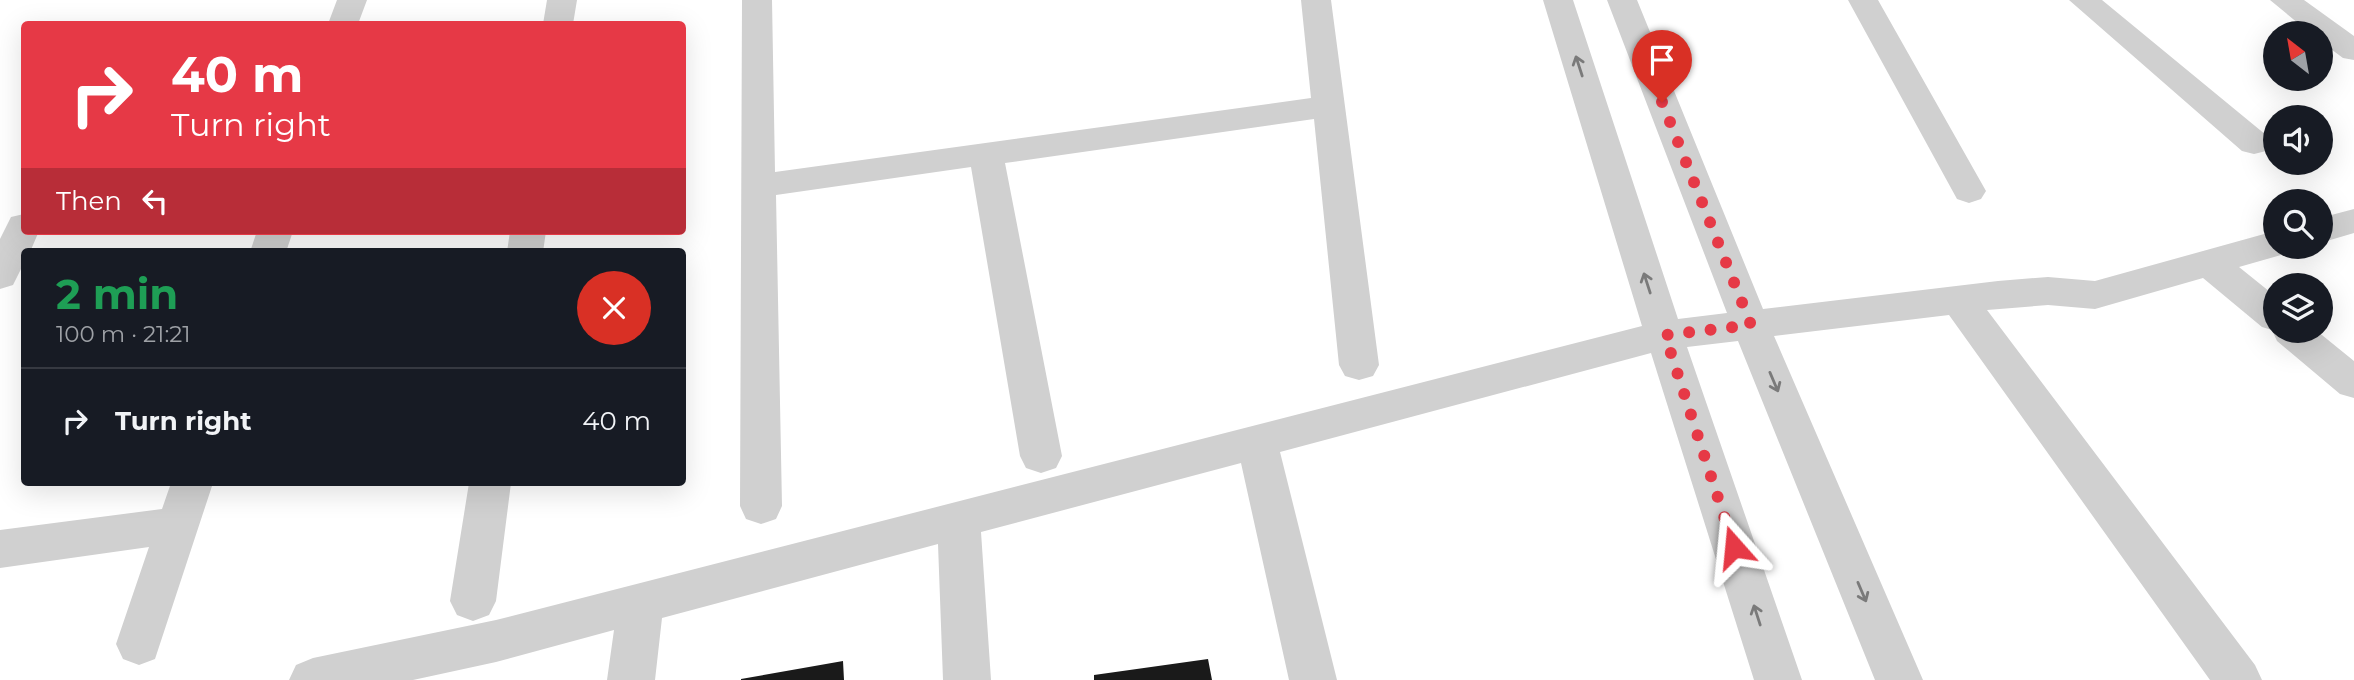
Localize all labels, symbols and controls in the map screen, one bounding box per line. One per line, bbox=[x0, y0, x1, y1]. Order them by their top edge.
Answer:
north arrow bbox=[2263, 21, 2333, 91]
map controls bbox=[2263, 21, 2333, 343]
pin bbox=[1632, 30, 1692, 102]
icon: arrive bbox=[1643, 41, 1681, 79]
text: 40 m bbox=[171, 45, 303, 104]
icon: right bbox=[56, 49, 147, 140]
one-way arrow bbox=[1572, 55, 1584, 77]
text: Turn right bbox=[171, 105, 331, 144]
button: sound bbox=[2263, 105, 2333, 175]
icon: left bbox=[136, 182, 174, 220]
text: Then bbox=[56, 185, 122, 217]
button: search bbox=[2263, 189, 2333, 259]
text: 2 min bbox=[56, 268, 178, 320]
button: close bbox=[577, 271, 651, 345]
one-way arrow bbox=[1640, 272, 1653, 294]
button: layers bbox=[2263, 273, 2333, 343]
text: 100 m · 21:21 bbox=[56, 320, 191, 348]
one-way arrow bbox=[1769, 371, 1782, 392]
icon: right bbox=[56, 402, 94, 440]
text: Turn right bbox=[115, 405, 251, 437]
text: 40 m bbox=[582, 405, 651, 437]
position arrow bbox=[1697, 510, 1771, 584]
one-way arrow bbox=[1856, 580, 1869, 602]
one-way arrow bbox=[1749, 605, 1762, 627]

